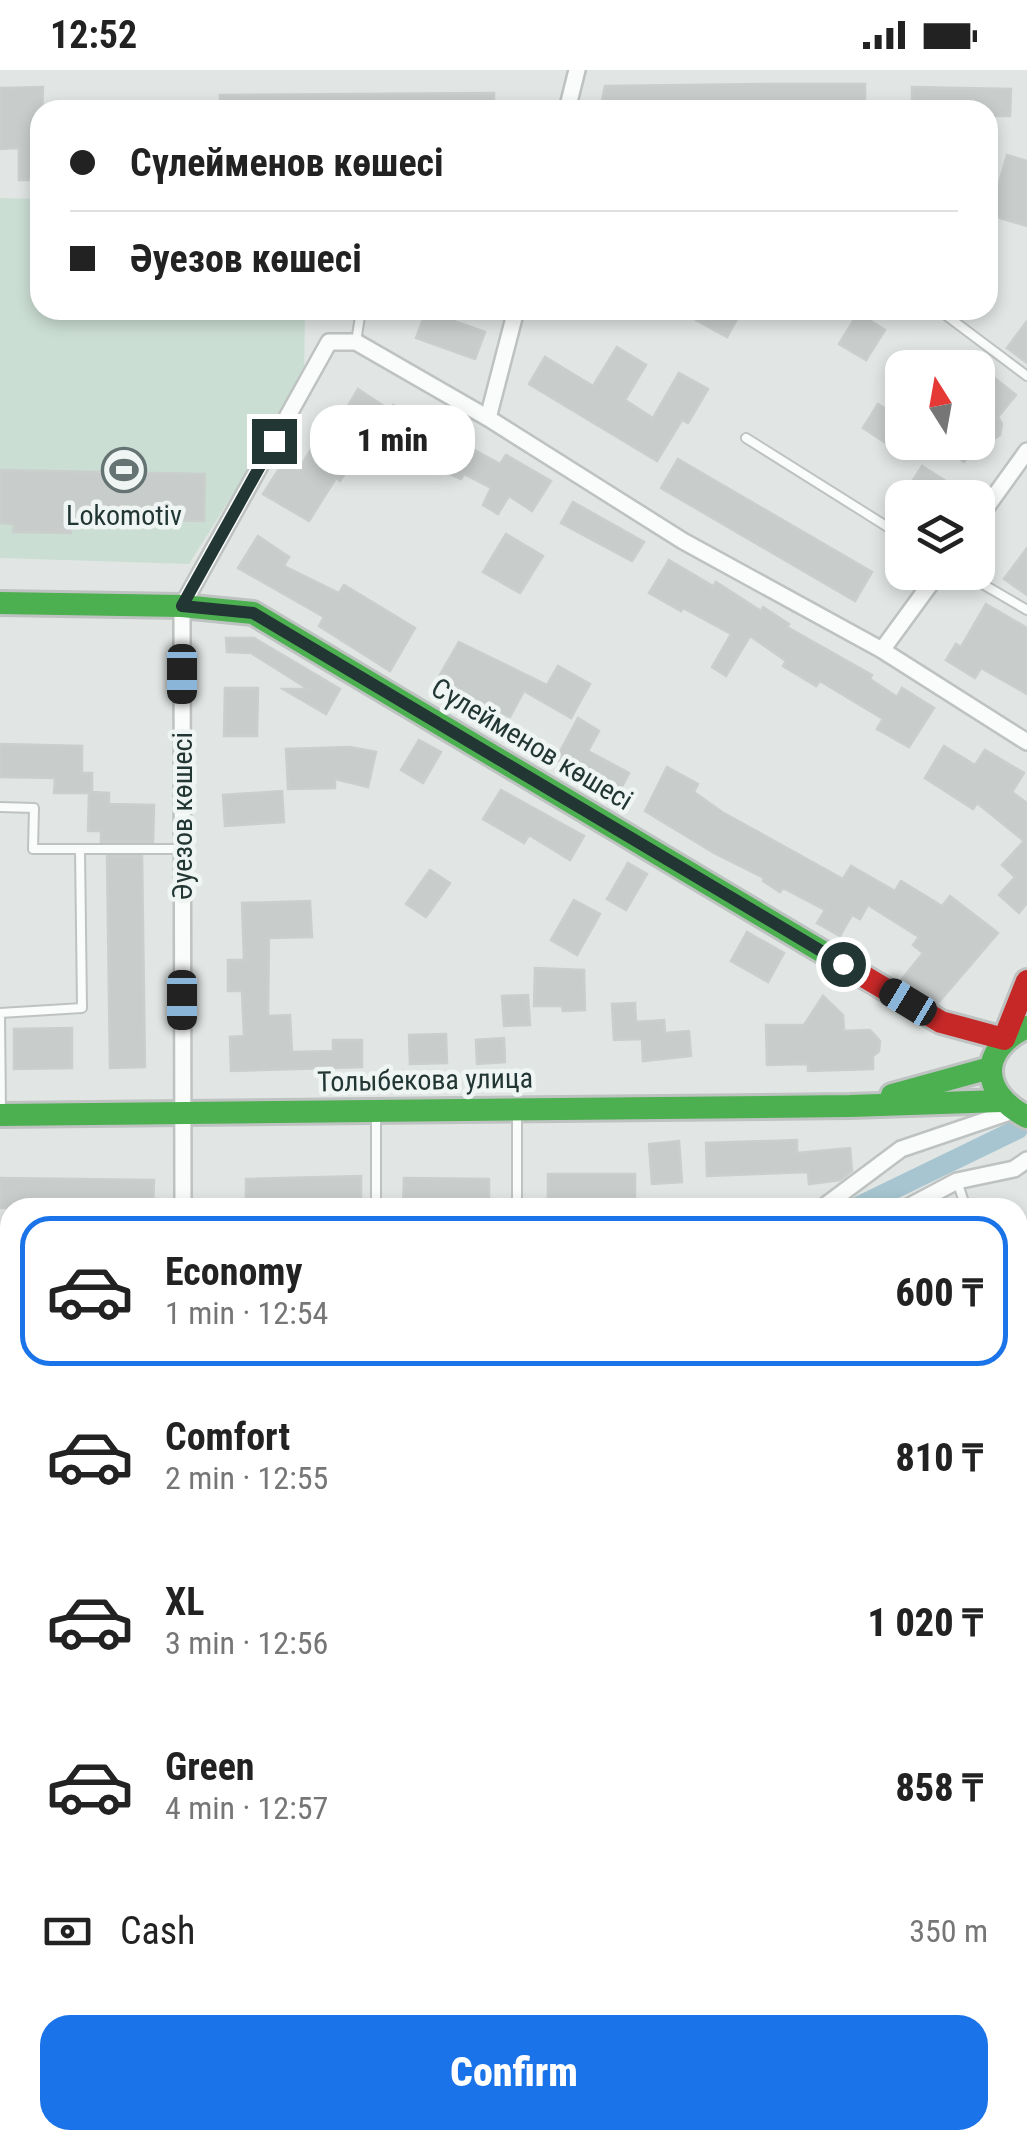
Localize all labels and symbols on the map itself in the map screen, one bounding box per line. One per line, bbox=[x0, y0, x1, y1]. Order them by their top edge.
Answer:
north arrow bbox=[885, 350, 995, 460]
callout: 1 min bbox=[309, 406, 474, 476]
route end bbox=[252, 419, 297, 464]
sports icon: Lokomotiv bbox=[101, 447, 147, 493]
place label: Lokomotiv bbox=[66, 499, 182, 532]
car bbox=[167, 644, 197, 704]
street label: Сүлейменов көшесі bbox=[425, 671, 639, 817]
street label: Әуезов көшесі bbox=[166, 732, 199, 900]
route start bbox=[821, 942, 866, 987]
car bbox=[167, 970, 197, 1030]
car bbox=[875, 974, 941, 1030]
street label: Толыбекова улица bbox=[317, 1062, 533, 1098]

